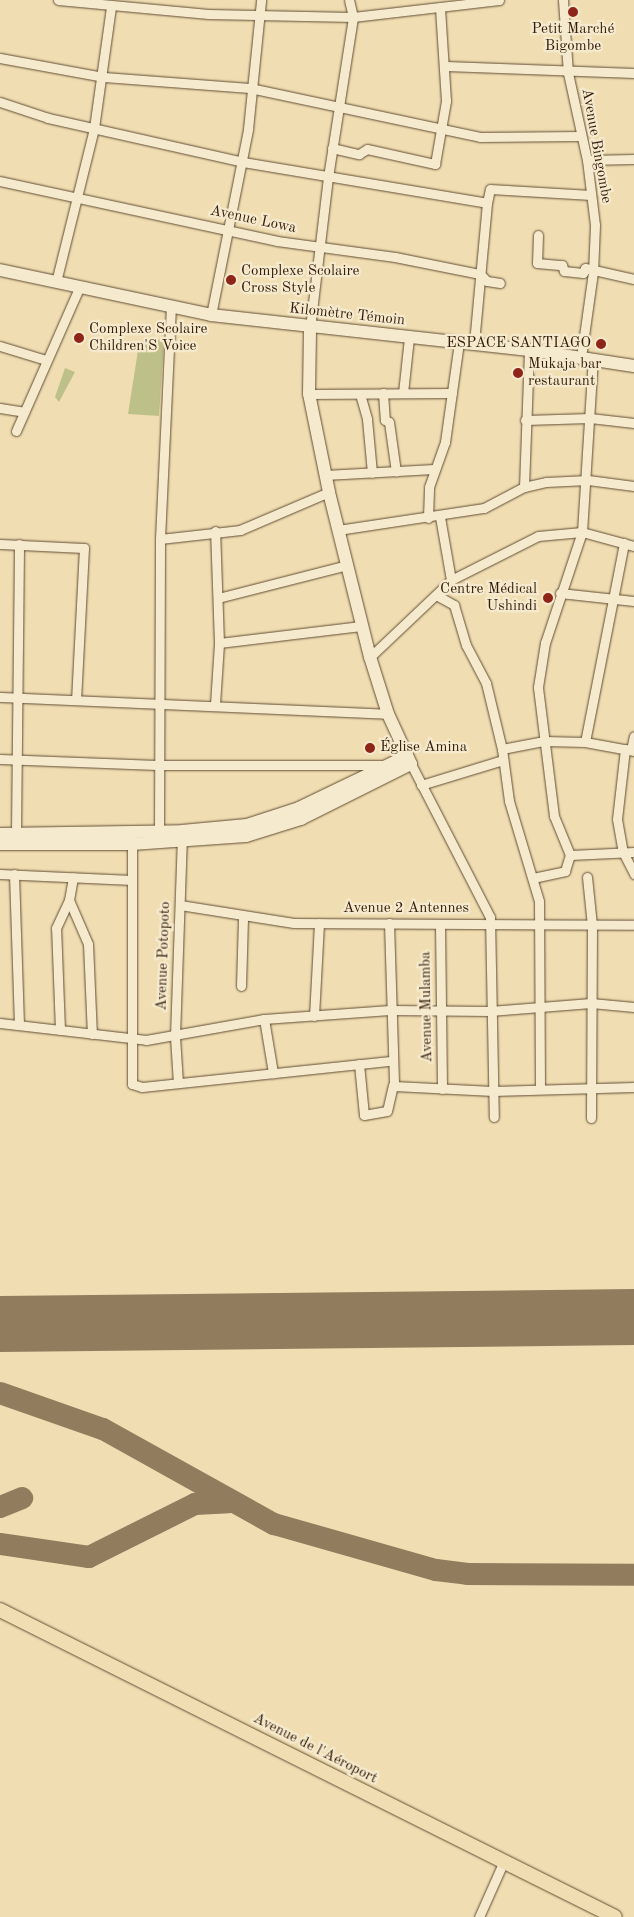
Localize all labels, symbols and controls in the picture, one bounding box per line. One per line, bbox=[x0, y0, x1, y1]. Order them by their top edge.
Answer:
marker: Petit Marché Bigombe bbox=[567, 6, 579, 18]
place label: Petit Marché Bigombe bbox=[532, 20, 614, 55]
street label: Avenue Bingombe bbox=[577, 87, 615, 205]
street label: Avenue Lowa bbox=[208, 202, 298, 238]
place label: Complexe Scolaire Cross Style bbox=[241, 262, 359, 297]
marker: Complexe Scolaire Cross Style bbox=[225, 274, 237, 286]
street label: Kilomètre Témoin bbox=[288, 300, 406, 330]
place label: Complexe Scolaire Children'S Voice bbox=[89, 320, 207, 355]
marker: Complexe Scolaire Children'S Voice bbox=[73, 332, 85, 344]
place label: ESPACE SANTIAGO bbox=[446, 335, 591, 353]
marker: ESPACE SANTIAGO bbox=[595, 338, 607, 350]
place label: Mukaja bar restaurant bbox=[528, 355, 601, 390]
marker: Mukaja bar restaurant bbox=[512, 367, 524, 379]
place label: Centre Médical Ushindi bbox=[440, 580, 537, 615]
marker: Centre Médical Ushindi bbox=[541, 591, 555, 605]
place label: Église Amina bbox=[380, 739, 467, 757]
marker: Église Amina bbox=[364, 742, 376, 754]
street label: Avenue 2 Antennes bbox=[343, 900, 469, 918]
street label: Avenue Potopoto bbox=[153, 901, 175, 1011]
street label: Avenue Mulamba bbox=[417, 951, 437, 1063]
street label: Avenue de l'Aéroport bbox=[250, 1710, 380, 1788]

